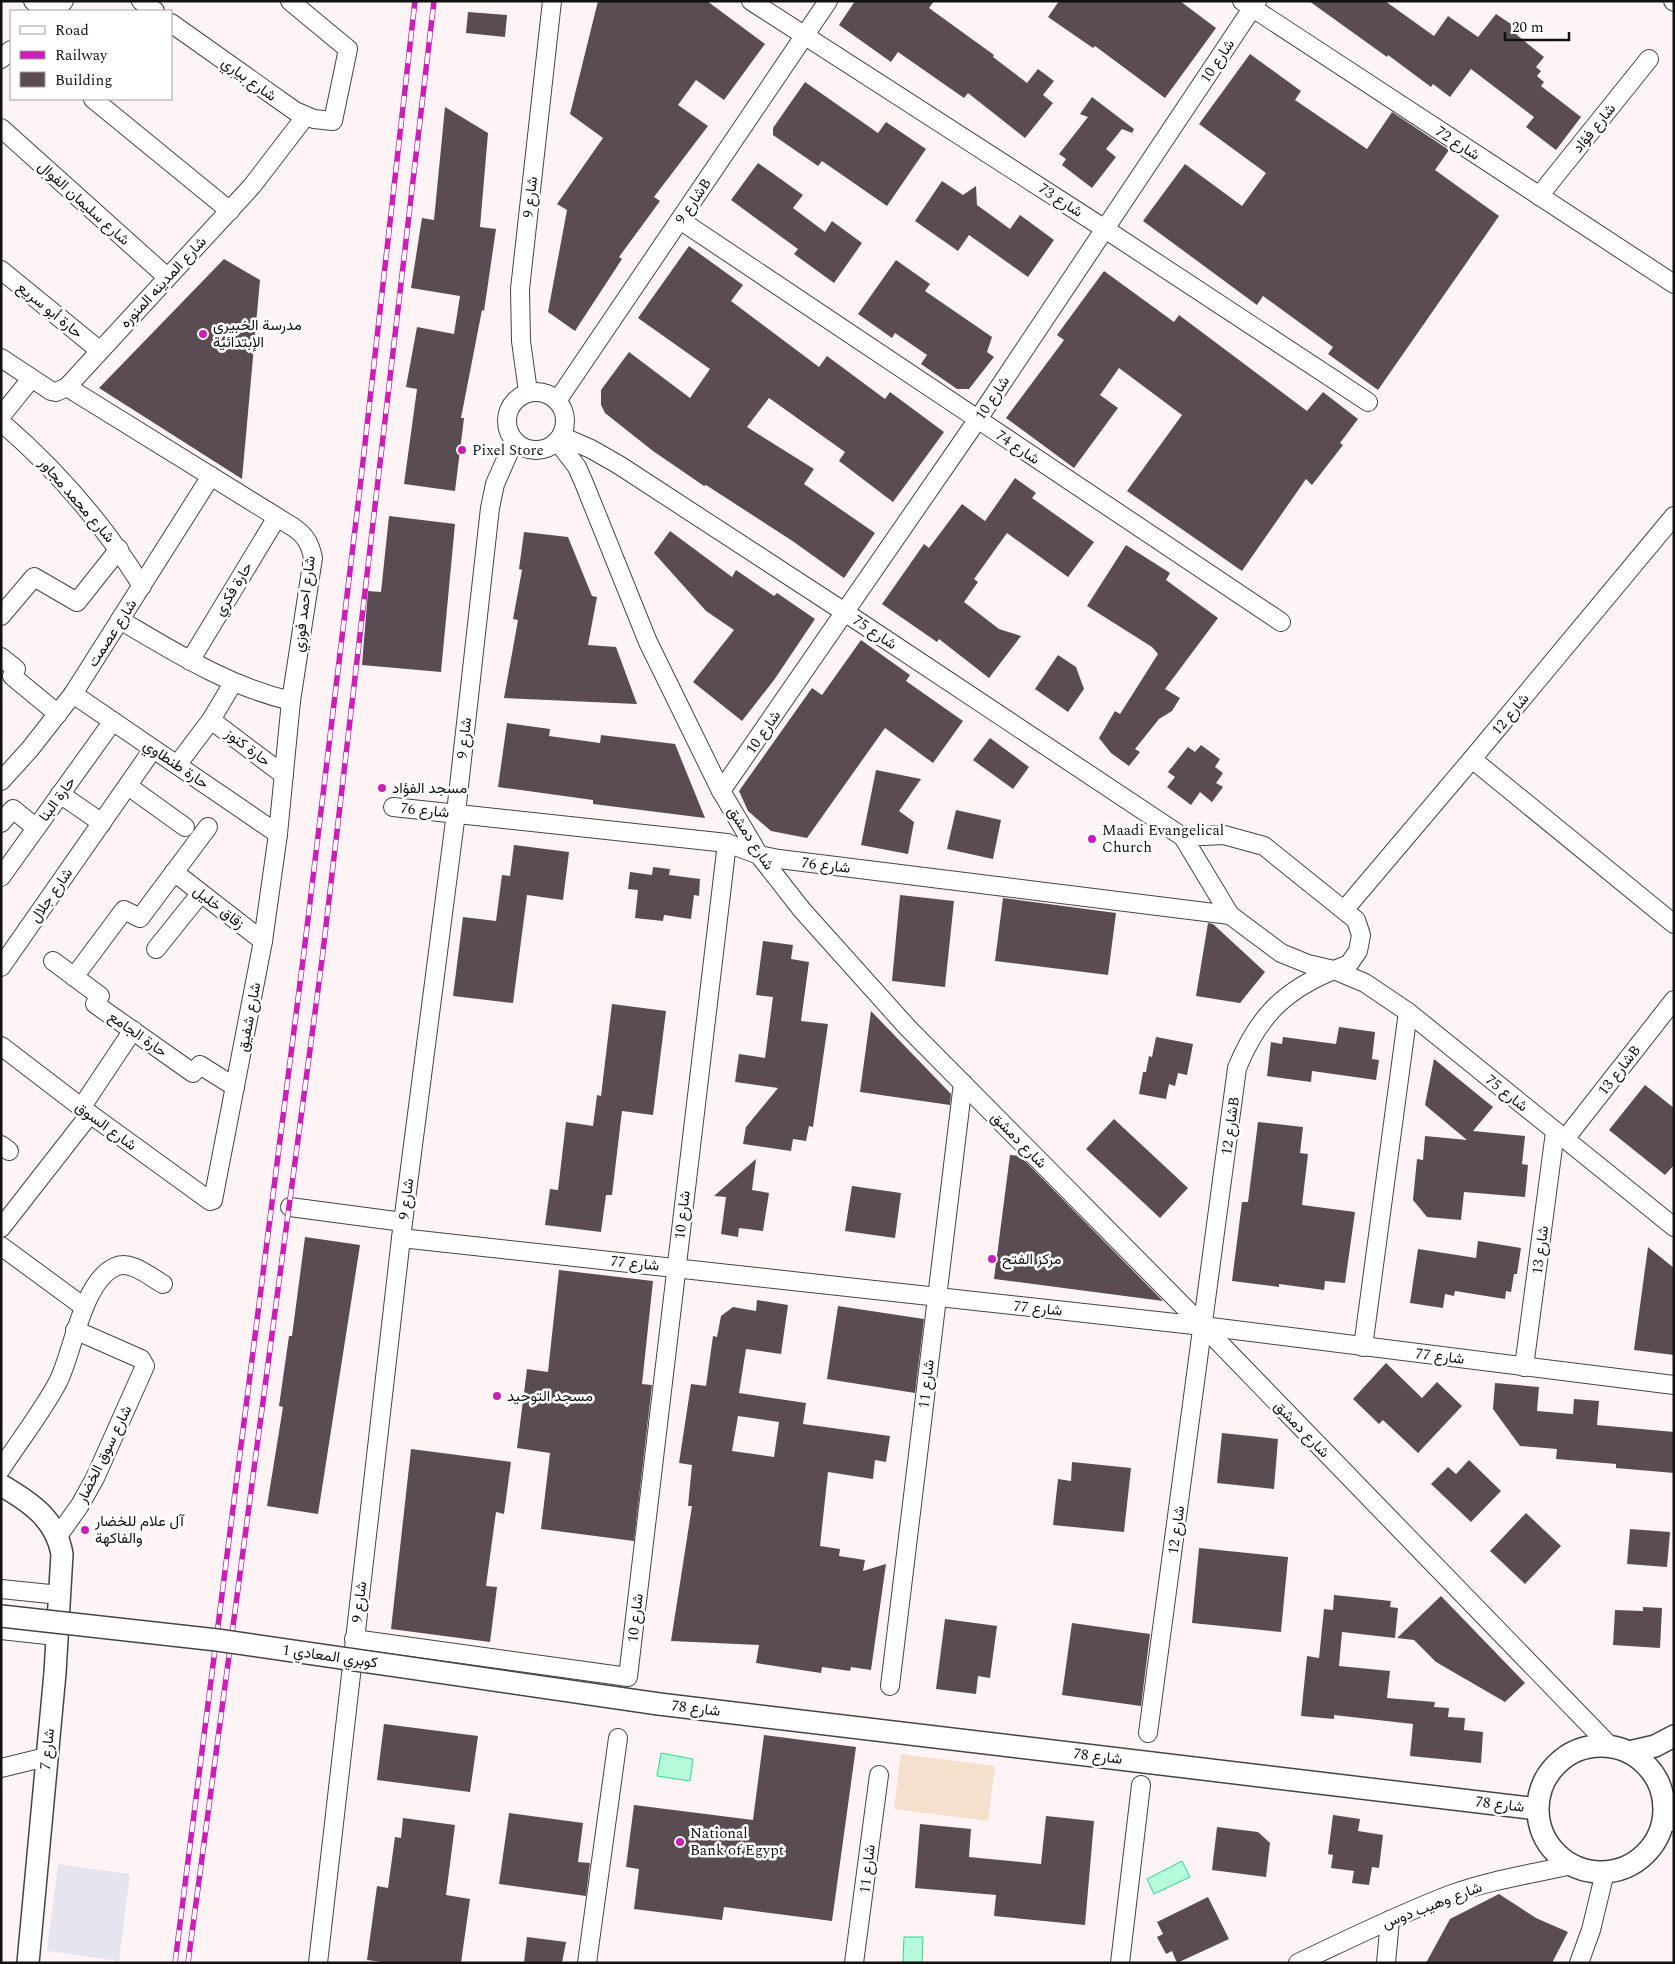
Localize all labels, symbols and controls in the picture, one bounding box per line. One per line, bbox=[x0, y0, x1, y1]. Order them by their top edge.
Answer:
legend bbox=[10, 10, 172, 100]
scale bar bbox=[1505, 10, 1569, 42]
text: 20 m bbox=[1512, 16, 1544, 39]
text: Road bbox=[55, 19, 89, 42]
street label: شارع 10 bbox=[1194, 34, 1241, 88]
text: Railway bbox=[55, 44, 108, 67]
street label: شارع بياري bbox=[216, 51, 281, 108]
text: Building bbox=[55, 69, 112, 92]
street label: شارع فؤاد bbox=[1567, 98, 1622, 158]
street label: شارع 72 bbox=[1431, 120, 1485, 166]
street label: شارع سليمان الفوال bbox=[32, 156, 135, 251]
street label: شارع 9B bbox=[670, 173, 717, 229]
street label: شارع 9 bbox=[517, 175, 544, 219]
street label: شارع 73 bbox=[1034, 177, 1088, 223]
street label: شارع المدينه المنوره bbox=[115, 231, 212, 334]
street label: حارة أبو سريع bbox=[12, 277, 88, 344]
place label: مدرسة الخبيري الإبتدائية bbox=[213, 314, 302, 354]
marker: مدرسة الخبيري الإبتدائية bbox=[197, 328, 209, 340]
street label: شارع 10 bbox=[969, 371, 1016, 425]
street label: شارع 74 bbox=[991, 424, 1045, 471]
place label: Pixel Store bbox=[472, 439, 544, 462]
marker: Pixel Store bbox=[456, 444, 468, 456]
street label: شارع محمد مجاور bbox=[32, 452, 120, 548]
street label: شارع احمد فوزي bbox=[287, 554, 323, 654]
street label: حارة فكري bbox=[208, 558, 259, 621]
street label: شارع عصمت bbox=[82, 595, 143, 672]
street label: شارع 75 bbox=[848, 609, 902, 656]
street label: شارع 12 bbox=[1486, 688, 1535, 740]
street label: شارع 10 bbox=[740, 706, 787, 759]
street label: شارع 9 bbox=[451, 716, 478, 760]
street label: حارة كنوز bbox=[219, 722, 275, 772]
street label: حارة طنطاوي bbox=[138, 734, 213, 796]
street label: حارة البنا bbox=[33, 772, 82, 827]
place label: مسجد الفؤاد bbox=[392, 777, 467, 800]
marker: مسجد الفؤاد bbox=[376, 782, 388, 794]
street label: شارع 76 bbox=[399, 797, 451, 825]
street label: شارع دمشق bbox=[721, 802, 780, 875]
place label: Maadi Evangelical Church bbox=[1102, 819, 1224, 859]
marker: Maadi Evangelical Church bbox=[1086, 833, 1098, 845]
street label: شارع 76 bbox=[800, 851, 852, 880]
street label: شارع جلال bbox=[24, 863, 79, 928]
street label: زقاق خليل bbox=[188, 880, 249, 935]
street label: شارع شفيق bbox=[232, 980, 268, 1054]
street label: حارة الجامع bbox=[103, 1006, 172, 1063]
street label: شارع 13B bbox=[1592, 1040, 1647, 1101]
street label: شارع 75 bbox=[1480, 1069, 1533, 1118]
street label: شارع 12B bbox=[1215, 1095, 1246, 1157]
street label: شارع السوق bbox=[70, 1096, 141, 1157]
street label: شارع دمشق bbox=[985, 1107, 1052, 1174]
street label: شارع 9 bbox=[393, 1177, 420, 1221]
street label: شارع 10 bbox=[668, 1189, 697, 1241]
street label: شارع 13 bbox=[1526, 1224, 1555, 1276]
place label: مركز الفتح bbox=[1002, 1248, 1062, 1271]
street label: شارع 77 bbox=[609, 1250, 661, 1278]
marker: مركز الفتح bbox=[986, 1253, 998, 1265]
street label: شارع 77 bbox=[1012, 1295, 1064, 1323]
street label: شارع 77 bbox=[1414, 1342, 1466, 1371]
street label: شارع 11 bbox=[912, 1358, 941, 1410]
place label: مسجد التوحيد bbox=[507, 1385, 593, 1408]
marker: مسجد التوحيد bbox=[491, 1390, 503, 1402]
street label: شارع دمشق bbox=[1268, 1395, 1335, 1463]
street label: شارع سوق الخضار bbox=[70, 1401, 138, 1508]
street label: شارع 12 bbox=[1162, 1504, 1191, 1556]
place label: آل علام للخضار والفاكهة bbox=[94, 1510, 185, 1550]
marker: آل علام للخضار والفاكهة bbox=[79, 1524, 91, 1536]
street label: شارع 9 bbox=[346, 1580, 373, 1624]
street label: شارع 10 bbox=[621, 1592, 650, 1644]
street label: كوبري المعادي 1 bbox=[281, 1638, 379, 1676]
street label: شارع 78 bbox=[670, 1694, 722, 1723]
street label: شارع 7 bbox=[34, 1727, 61, 1771]
street label: شارع 78 bbox=[1072, 1742, 1124, 1771]
street label: شارع 78 bbox=[1474, 1790, 1526, 1819]
place label: National Bank of Egypt bbox=[690, 1822, 784, 1862]
marker: National Bank of Egypt bbox=[674, 1836, 686, 1848]
street label: شارع 11 bbox=[853, 1843, 882, 1895]
street label: شارع وهيب دوس bbox=[1379, 1876, 1486, 1935]

